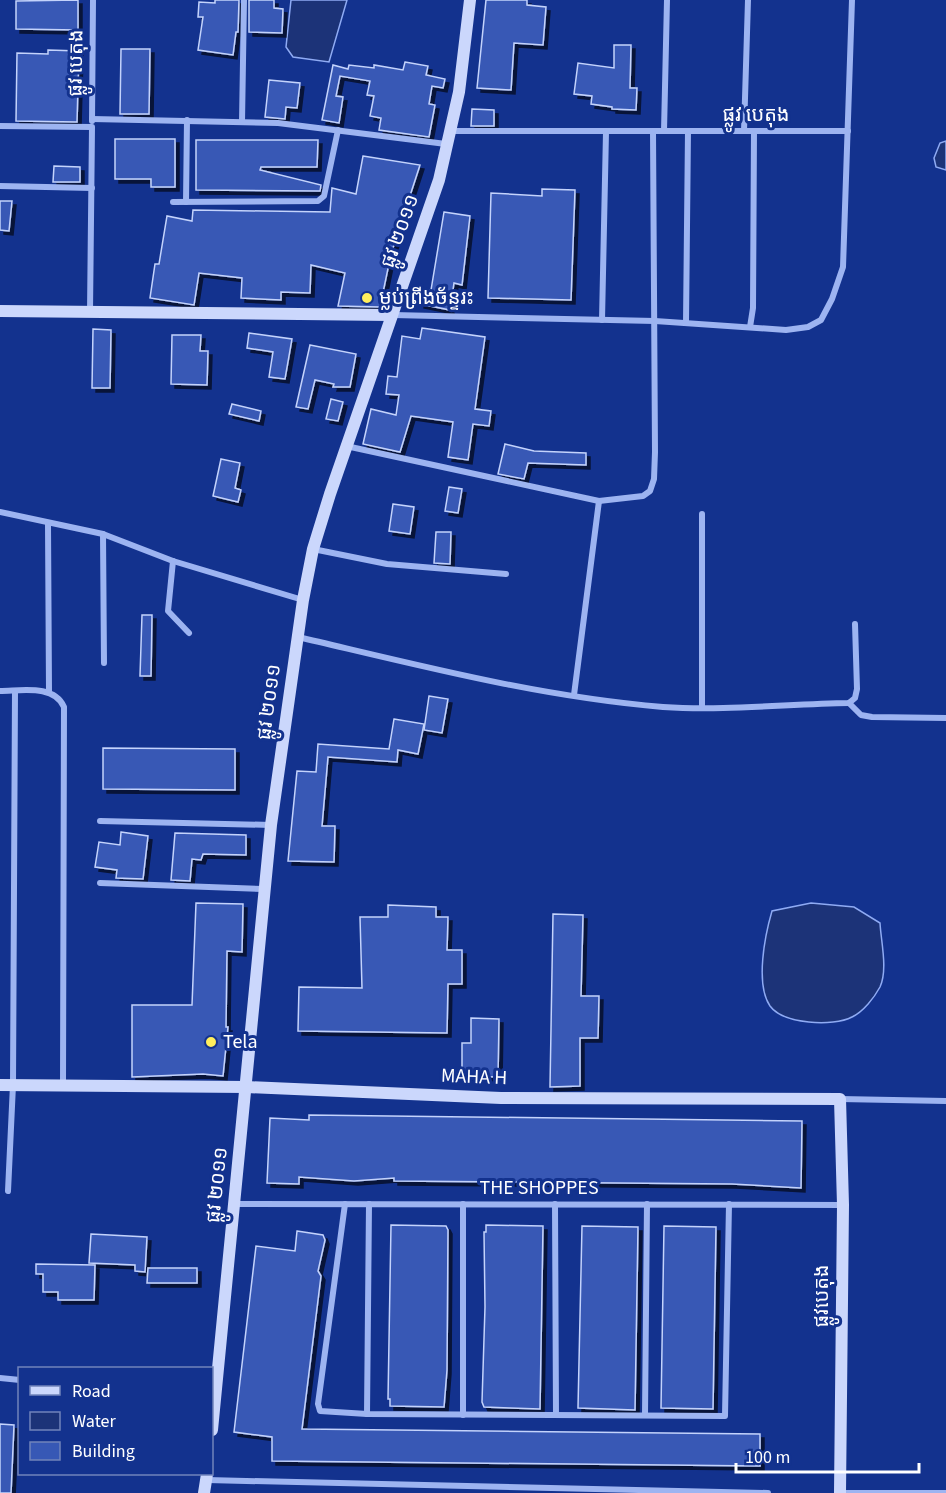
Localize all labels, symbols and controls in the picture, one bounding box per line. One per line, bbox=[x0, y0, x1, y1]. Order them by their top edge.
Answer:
street label: ផ្លូវ បេតុង bbox=[61, 29, 95, 97]
street label: ផ្លូវ បេតុង bbox=[722, 101, 790, 133]
street label: ផ្លូវ ២០១១ bbox=[374, 190, 430, 273]
place label: ម្លប់ព្រីងច័ន្ទរះ bbox=[379, 284, 474, 312]
marker: ម្លប់ព្រីងច័ន្ទរះ bbox=[360, 291, 374, 305]
street label: ផ្លូវ ២០១១ bbox=[250, 662, 292, 742]
place label: Tela bbox=[223, 1028, 258, 1056]
marker: Tela bbox=[204, 1035, 218, 1049]
street label: MAHA H bbox=[440, 1062, 508, 1092]
street label: ផ្លូវ ២០១១ bbox=[199, 1146, 239, 1225]
street label: THE SHOPPES bbox=[479, 1174, 599, 1202]
street label: ផ្លូវបេតុង bbox=[808, 1264, 840, 1328]
legend bbox=[18, 1367, 213, 1475]
text: Road bbox=[72, 1379, 111, 1404]
text: Water bbox=[72, 1409, 116, 1434]
scale bar bbox=[736, 1436, 919, 1474]
text: Building bbox=[72, 1439, 135, 1464]
text: 100 m bbox=[745, 1445, 790, 1470]

